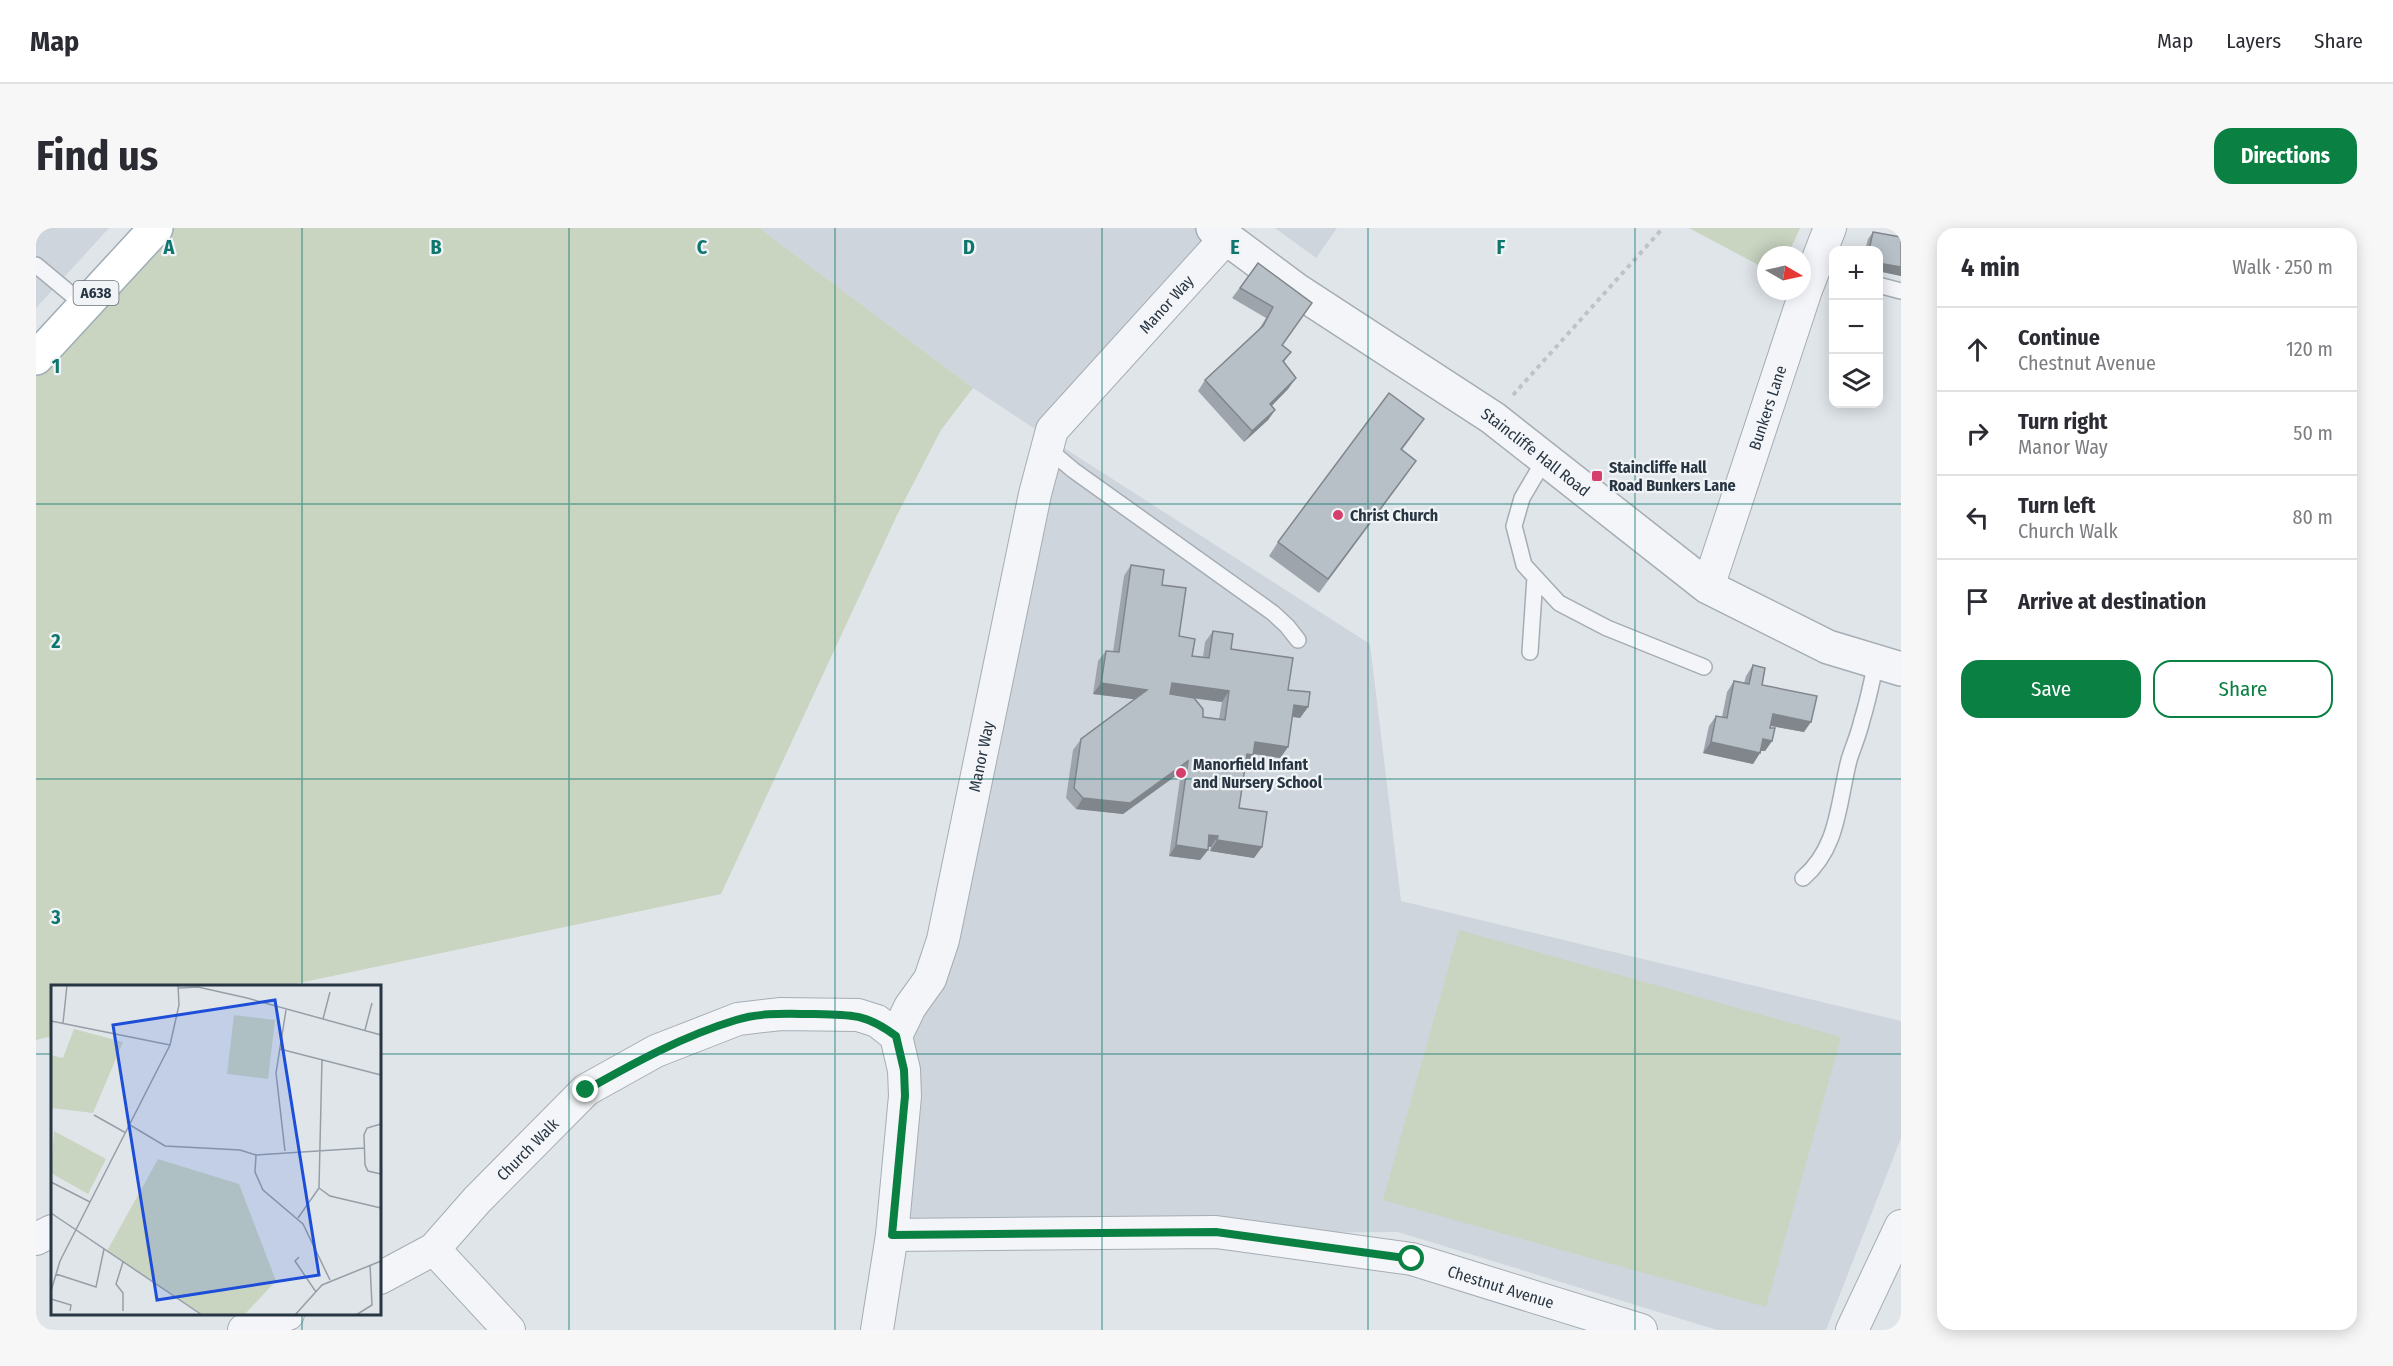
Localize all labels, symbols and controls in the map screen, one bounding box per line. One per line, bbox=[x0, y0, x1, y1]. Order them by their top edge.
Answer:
text: Map bbox=[30, 25, 79, 58]
text: Map bbox=[2157, 28, 2193, 54]
text: Layers bbox=[2226, 28, 2281, 54]
text: Share bbox=[2314, 28, 2363, 54]
button: Directions bbox=[2214, 128, 2357, 184]
text: Find us bbox=[36, 131, 158, 181]
text: A bbox=[163, 235, 176, 259]
text: B bbox=[430, 235, 442, 259]
text: C bbox=[697, 235, 708, 259]
text: D bbox=[963, 235, 975, 259]
text: E bbox=[1230, 235, 1240, 259]
text: F bbox=[1497, 235, 1506, 259]
north arrow bbox=[1757, 246, 1811, 300]
map controls bbox=[1829, 246, 1883, 408]
button: + bbox=[1829, 246, 1883, 300]
text: 4 min bbox=[1961, 252, 2020, 283]
text: Walk · 250 m bbox=[2232, 255, 2333, 279]
street label: Manor Way bbox=[1135, 270, 1198, 337]
road number: A638 bbox=[74, 281, 118, 305]
button: − bbox=[1829, 300, 1883, 354]
text: Continue bbox=[2018, 324, 2100, 351]
icon: ahead bbox=[1961, 333, 1994, 366]
text: 120 m bbox=[2286, 337, 2333, 361]
text: Chestnut Avenue bbox=[2018, 351, 2156, 375]
text: 1 bbox=[52, 354, 60, 378]
button: layers bbox=[1829, 354, 1883, 408]
street label: Bunkers Lane bbox=[1744, 363, 1790, 452]
street label: Staincliffe Hall Road bbox=[1478, 404, 1594, 500]
text: Turn right bbox=[2018, 408, 2107, 435]
icon: right bbox=[1961, 417, 1994, 450]
text: 50 m bbox=[2293, 421, 2333, 445]
text: Manor Way bbox=[2018, 435, 2108, 459]
place label: Staincliffe Hall Road Bunkers Lane bbox=[1609, 458, 1736, 495]
marker: Staincliffe Hall Road Bunkers Lane bbox=[1590, 469, 1604, 483]
text: Turn left bbox=[2018, 492, 2096, 519]
icon: left bbox=[1961, 501, 1994, 534]
text: 80 m bbox=[2293, 505, 2333, 529]
place label: Christ Church bbox=[1350, 506, 1438, 525]
marker: Christ Church bbox=[1331, 508, 1345, 522]
text: Church Walk bbox=[2018, 519, 2118, 543]
icon: arrive bbox=[1961, 585, 1994, 618]
text: Arrive at destination bbox=[2018, 588, 2206, 615]
text: 2 bbox=[50, 629, 61, 653]
button: Save bbox=[1961, 660, 2141, 718]
button: Share bbox=[2153, 660, 2333, 718]
street label: Manor Way bbox=[964, 718, 998, 793]
place label: Manorfield Infant and Nursery School bbox=[1193, 755, 1323, 792]
marker: Manorfield Infant and Nursery School bbox=[1174, 766, 1188, 780]
text: 3 bbox=[50, 905, 61, 929]
inset map bbox=[51, 985, 381, 1315]
route end bbox=[572, 1076, 598, 1102]
street label: Church Walk bbox=[492, 1114, 563, 1184]
route start bbox=[1398, 1245, 1424, 1271]
street label: Chestnut Avenue bbox=[1445, 1261, 1557, 1312]

